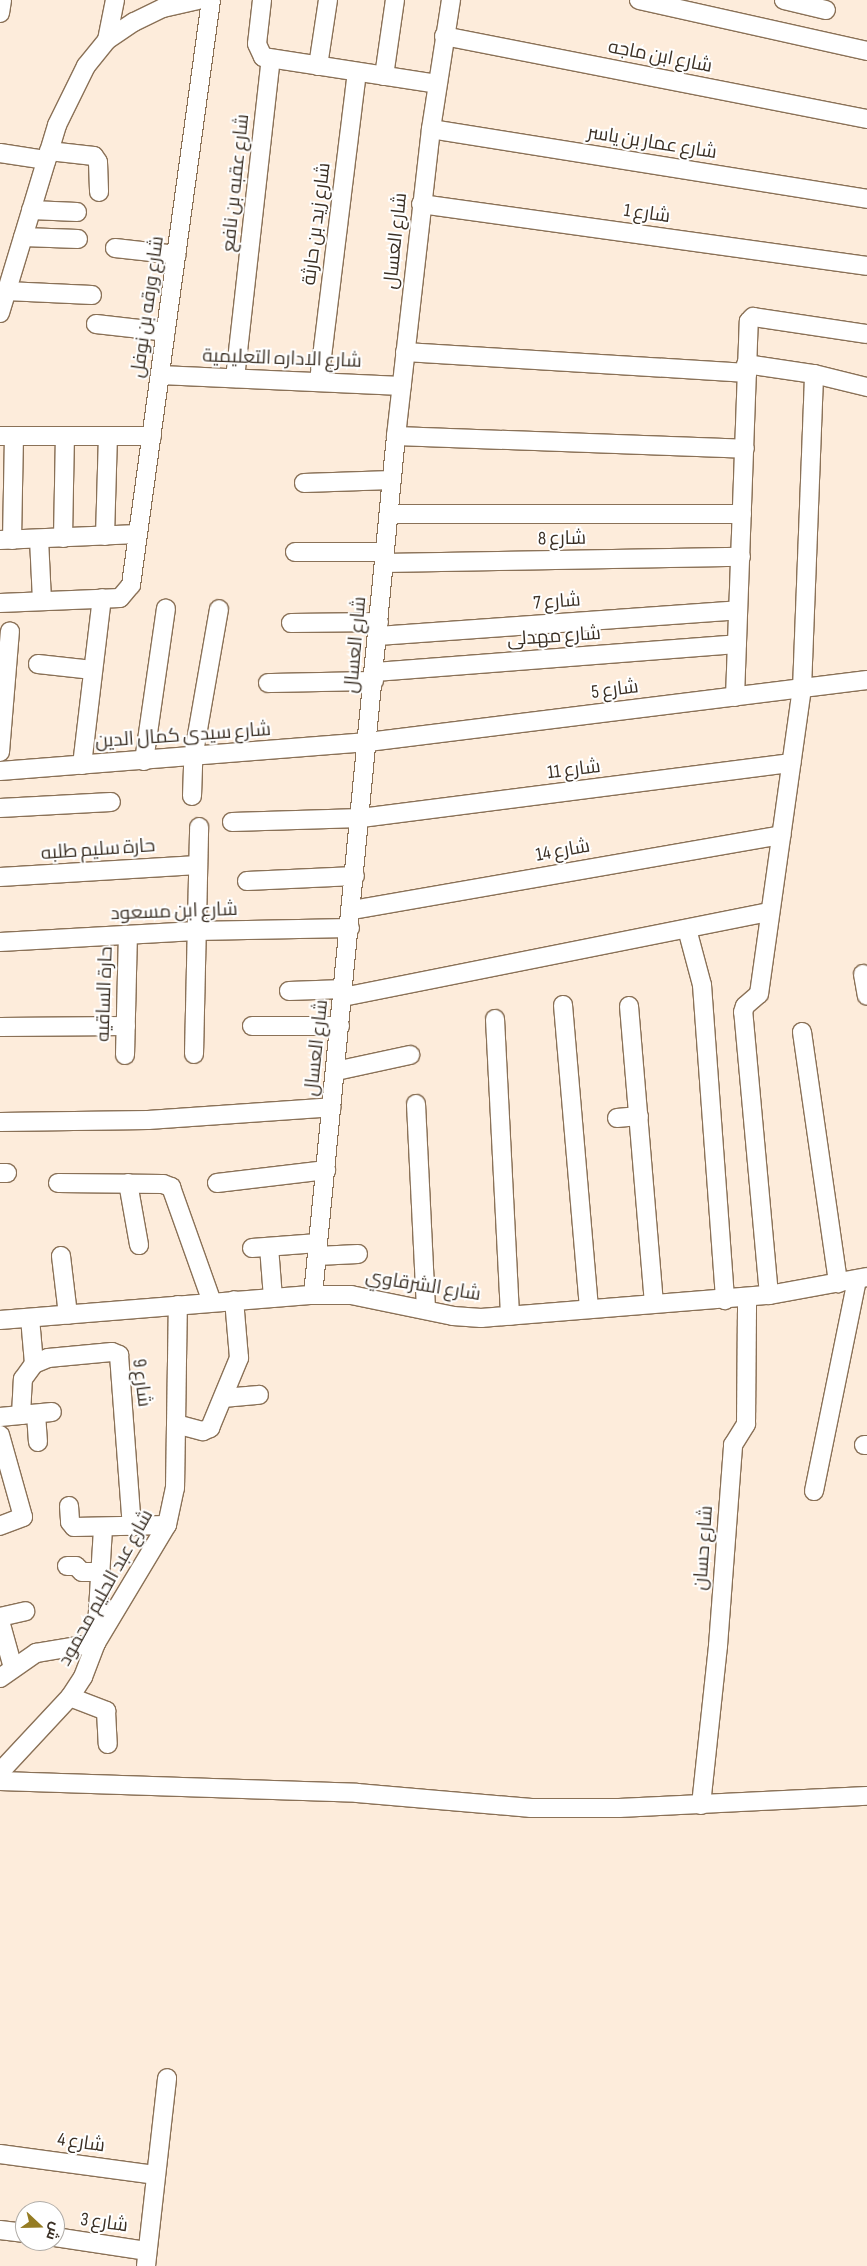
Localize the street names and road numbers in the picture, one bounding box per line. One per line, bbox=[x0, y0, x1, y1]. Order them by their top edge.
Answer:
street label: شارع ابن ماجه bbox=[606, 36, 714, 78]
street label: شارع عقبه بن نافع bbox=[217, 113, 255, 253]
street label: شارع عمار بن ياسر bbox=[586, 122, 718, 164]
street label: شارع زيد بن حارثة bbox=[298, 161, 336, 287]
street label: شارع العسال bbox=[380, 192, 412, 290]
street label: شارع 1 bbox=[622, 199, 672, 229]
street label: شارع ورقه بن نوفل bbox=[127, 235, 169, 379]
street label: شارع الاداره التعليمية bbox=[202, 345, 362, 373]
street label: شارع 8 bbox=[538, 527, 586, 551]
street label: شارع 7 bbox=[533, 589, 581, 615]
street label: شارع العسال bbox=[340, 596, 372, 694]
street label: شارع مهدلى bbox=[506, 622, 602, 652]
street label: شارع 5 bbox=[590, 676, 640, 704]
street label: شارع سيدى كمال الدين bbox=[94, 718, 272, 754]
street label: شارع 11 bbox=[546, 755, 602, 785]
street label: حارة سليم طلبه bbox=[40, 835, 156, 865]
street label: شارع 14 bbox=[534, 835, 592, 867]
street label: شارع ابن مسعود bbox=[110, 898, 238, 926]
street label: حارة الساقيه bbox=[92, 946, 118, 1042]
street label: شارع العسال bbox=[301, 999, 333, 1097]
street label: شارع الشرقاوي bbox=[364, 1266, 482, 1306]
street label: شارع 9 bbox=[127, 1358, 155, 1408]
street label: شارع حسان bbox=[690, 1505, 718, 1591]
street label: شارع عبد الحليم محمود bbox=[54, 1506, 158, 1670]
street label: شارع 4 bbox=[56, 2128, 106, 2158]
street label: شارع 3 bbox=[79, 2208, 129, 2238]

